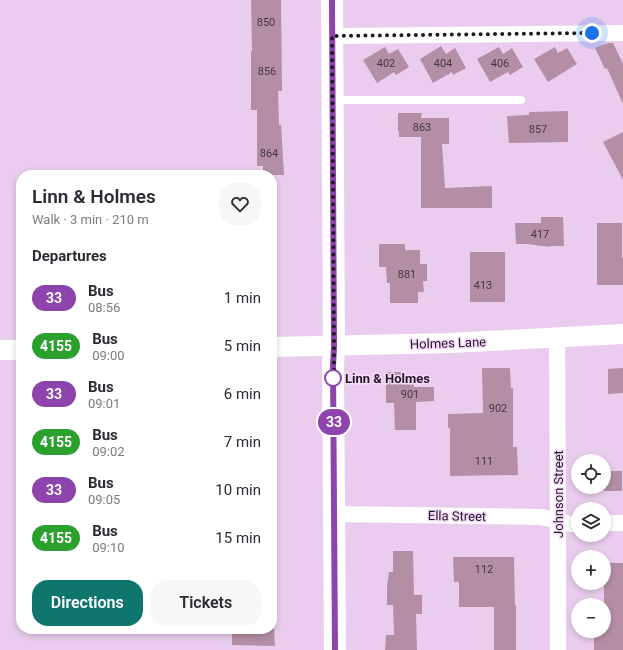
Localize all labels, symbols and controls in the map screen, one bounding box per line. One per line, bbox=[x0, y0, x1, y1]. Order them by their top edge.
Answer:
house number: 850 bbox=[257, 16, 275, 29]
your location bbox=[582, 23, 602, 43]
house number: 402 bbox=[377, 57, 395, 70]
house number: 404 bbox=[434, 57, 452, 70]
house number: 406 bbox=[491, 57, 509, 70]
house number: 856 bbox=[258, 65, 276, 78]
house number: 863 bbox=[413, 121, 431, 134]
house number: 857 bbox=[529, 123, 547, 136]
house number: 864 bbox=[260, 147, 278, 160]
button: heart bbox=[219, 183, 261, 225]
text: Linn & Holmes bbox=[32, 185, 156, 208]
text: Walk · 3 min · 210 m bbox=[32, 212, 149, 227]
house number: 417 bbox=[531, 228, 549, 241]
text: Departures bbox=[32, 247, 107, 265]
house number: 881 bbox=[398, 268, 416, 281]
house number: 413 bbox=[474, 279, 492, 292]
text: Bus bbox=[88, 282, 114, 300]
text: 1 min bbox=[224, 289, 261, 307]
text: 33 bbox=[46, 290, 62, 306]
text: 08:56 bbox=[88, 300, 120, 315]
text: Bus bbox=[92, 330, 118, 348]
street label: Holmes Lane bbox=[410, 334, 486, 352]
text: 5 min bbox=[224, 337, 261, 355]
text: 4155 bbox=[40, 338, 72, 354]
text: 09:00 bbox=[92, 348, 125, 363]
marker: Linn & Holmes bbox=[324, 369, 342, 387]
place label: Linn & Holmes bbox=[345, 371, 430, 386]
text: Bus bbox=[88, 378, 114, 396]
text: 6 min bbox=[224, 385, 261, 403]
text: 33 bbox=[46, 386, 62, 402]
house number: 901 bbox=[401, 388, 419, 401]
text: 09:01 bbox=[88, 396, 120, 411]
house number: 902 bbox=[489, 402, 507, 415]
line badge: 33 bbox=[316, 409, 352, 435]
text: 33 bbox=[326, 414, 342, 430]
text: Bus bbox=[92, 426, 118, 444]
text: 7 min bbox=[224, 433, 261, 451]
text: 4155 bbox=[40, 434, 72, 450]
text: 09:02 bbox=[92, 444, 125, 459]
street label: Johnson Street bbox=[551, 450, 566, 538]
map controls bbox=[571, 454, 611, 638]
button: locate bbox=[571, 454, 611, 494]
house number: 111 bbox=[475, 455, 493, 468]
text: Bus bbox=[88, 474, 114, 492]
text: 10 min bbox=[215, 481, 261, 499]
text: 33 bbox=[46, 482, 62, 498]
text: 09:05 bbox=[88, 492, 120, 507]
button: layers bbox=[571, 502, 611, 542]
street label: Ella Street bbox=[428, 508, 486, 524]
text: Bus bbox=[92, 522, 118, 540]
text: 15 min bbox=[215, 529, 261, 547]
text: 4155 bbox=[40, 530, 72, 546]
text: 09:10 bbox=[92, 540, 125, 555]
button: + bbox=[571, 550, 611, 590]
house number: 112 bbox=[475, 563, 493, 576]
button: Directions bbox=[32, 580, 143, 626]
button: Tickets bbox=[151, 580, 261, 626]
button: − bbox=[571, 598, 611, 638]

